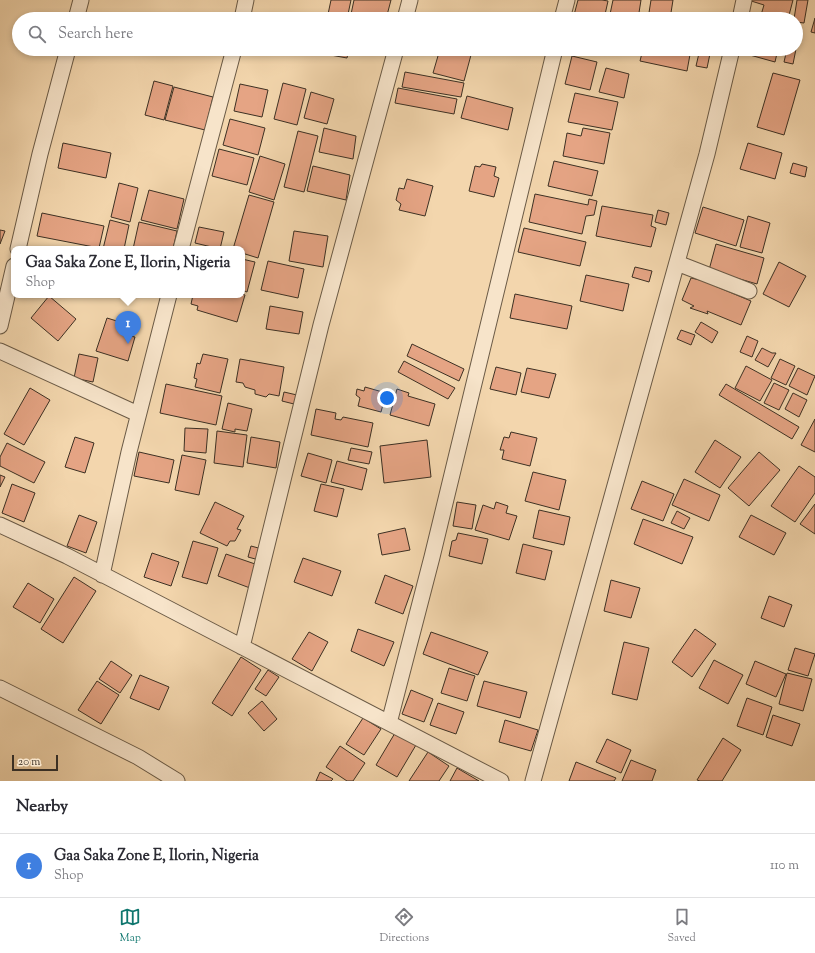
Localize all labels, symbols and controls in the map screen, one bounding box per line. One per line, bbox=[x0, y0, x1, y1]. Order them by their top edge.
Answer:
search box bbox=[12, 12, 803, 56]
icon: search bbox=[26, 23, 48, 45]
text: Search here bbox=[58, 24, 133, 45]
popup bbox=[11, 246, 245, 298]
text: Gaa Saka Zone E, Ilorin, Nigeria bbox=[26, 253, 230, 274]
text: Shop bbox=[26, 274, 55, 292]
pin: 1 bbox=[115, 311, 141, 344]
your location bbox=[377, 388, 397, 408]
scale bar bbox=[12, 753, 58, 772]
text: 20 m bbox=[18, 754, 40, 770]
text: Nearby bbox=[16, 795, 68, 819]
text: Gaa Saka Zone E, Ilorin, Nigeria bbox=[54, 846, 259, 867]
text: 1 bbox=[27, 857, 31, 875]
text: 110 m bbox=[770, 857, 799, 875]
text: Shop bbox=[54, 867, 83, 885]
tab: Map bbox=[119, 906, 141, 946]
tab: Directions bbox=[380, 906, 429, 946]
tab: Saved bbox=[668, 906, 696, 946]

